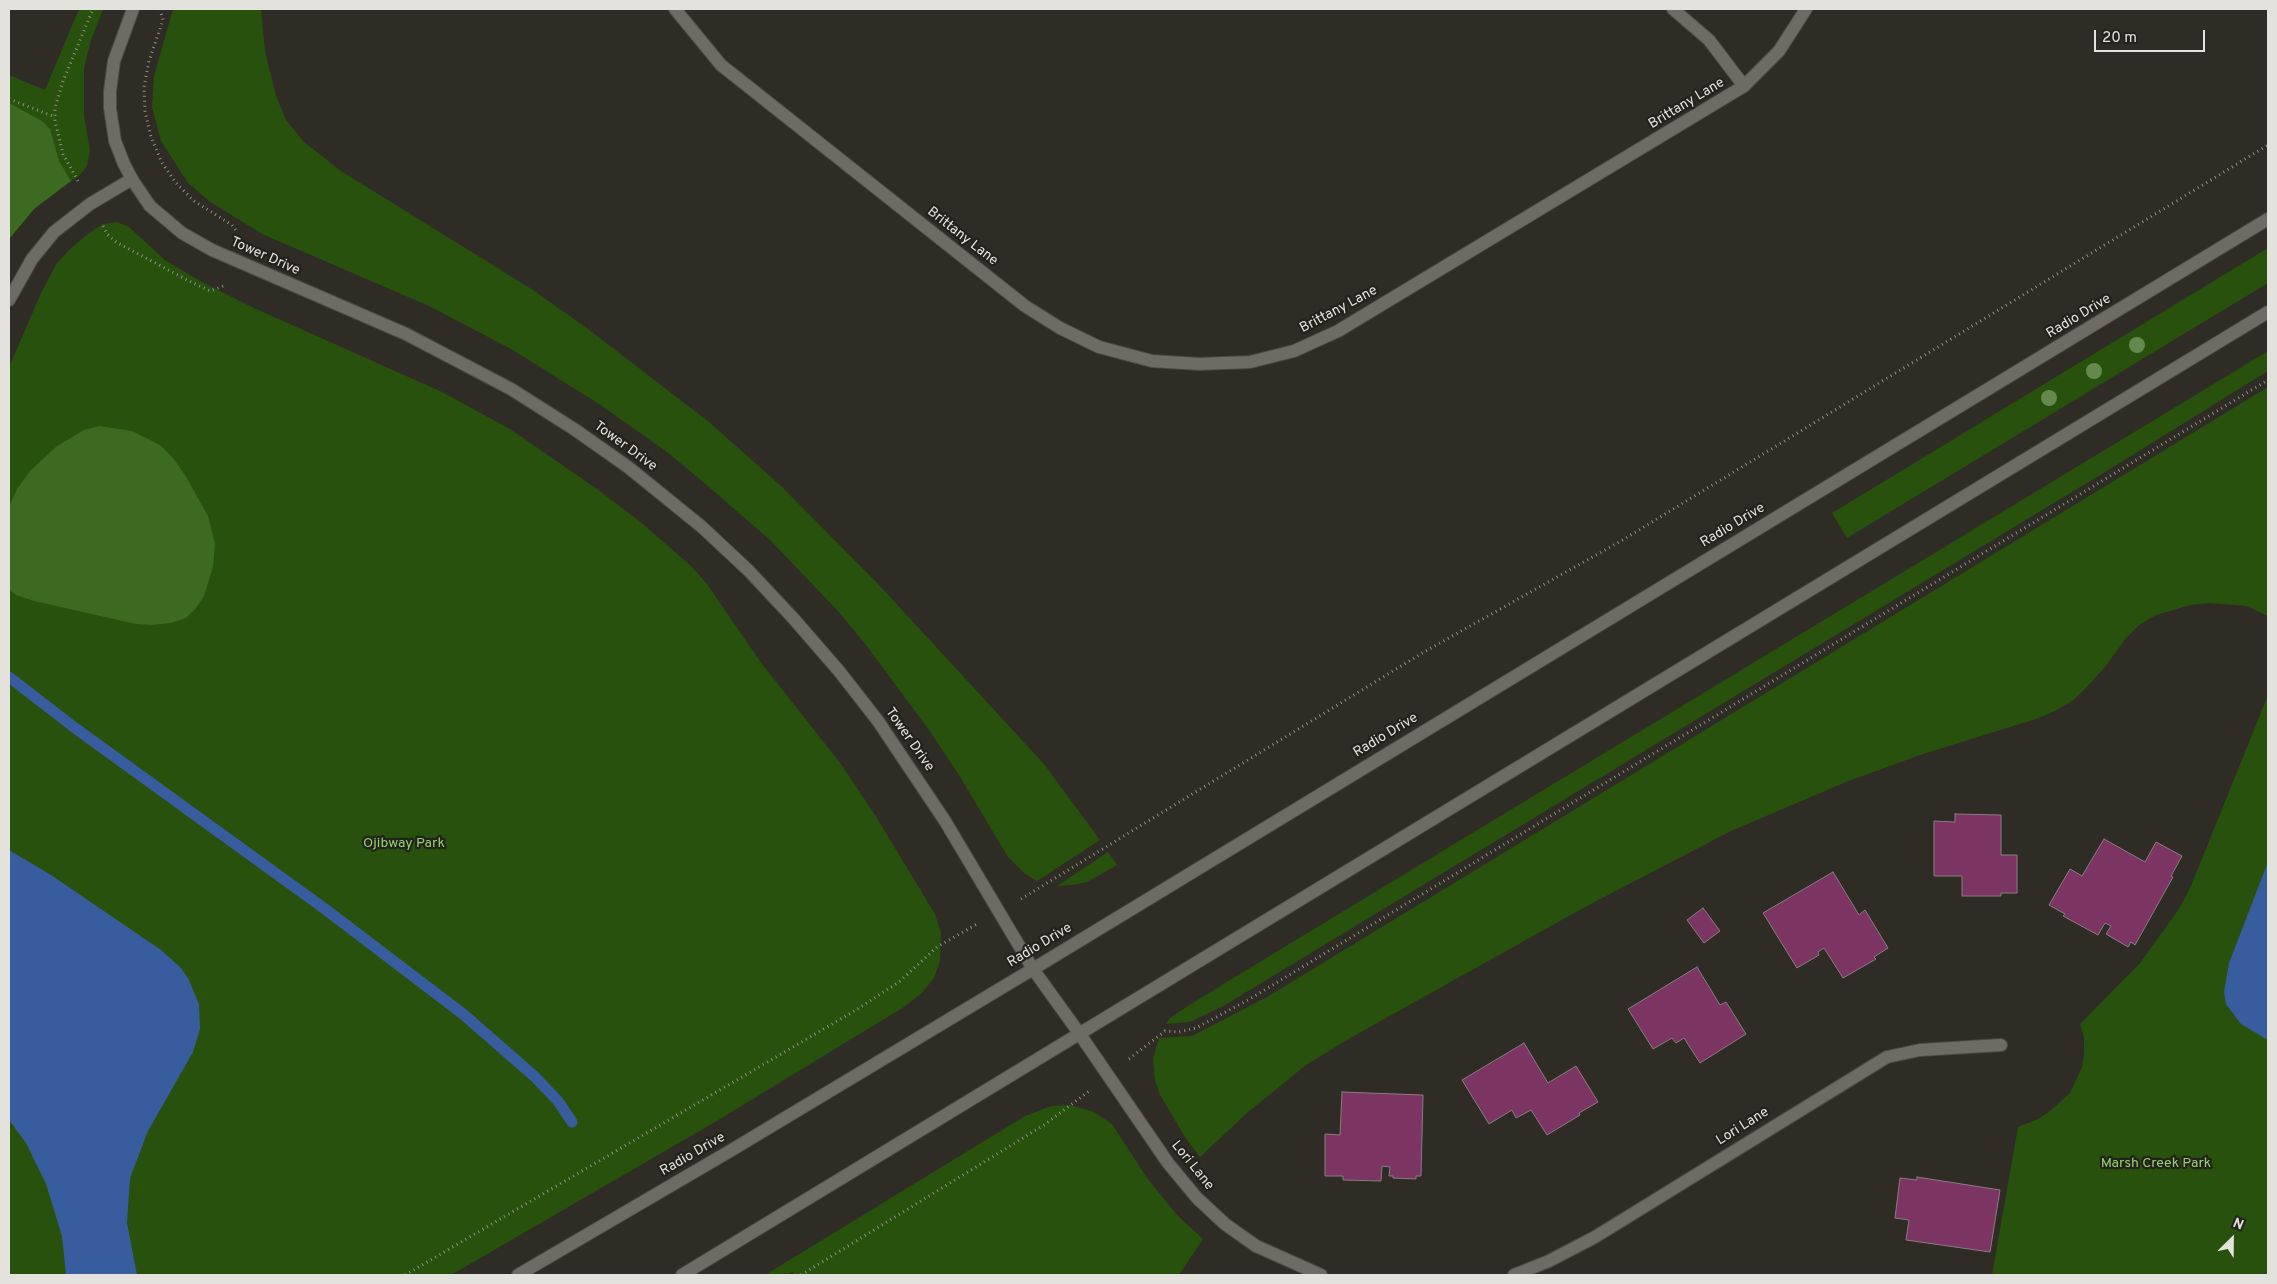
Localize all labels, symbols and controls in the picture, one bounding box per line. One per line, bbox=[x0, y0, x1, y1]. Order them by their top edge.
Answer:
scale bar bbox=[2097, 20, 2208, 52]
text: 20 m bbox=[2102, 29, 2137, 48]
street label: Brittany Lane bbox=[1646, 75, 1728, 133]
street label: Brittany Lane bbox=[923, 204, 1001, 270]
street label: Tower Drive bbox=[228, 234, 302, 280]
street label: Brittany Lane bbox=[1297, 283, 1381, 337]
street label: Radio Drive bbox=[2044, 291, 2114, 343]
street label: Tower Drive bbox=[590, 418, 660, 476]
street label: Radio Drive bbox=[1698, 500, 1768, 552]
street label: Tower Drive bbox=[881, 705, 937, 775]
street label: Radio Drive bbox=[1351, 710, 1421, 762]
park label: Ojibway Park bbox=[363, 836, 445, 852]
street label: Radio Drive bbox=[1005, 920, 1075, 972]
street label: Lori Lane bbox=[1714, 1104, 1772, 1150]
street label: Radio Drive bbox=[657, 1130, 729, 1180]
street label: Lori Lane bbox=[1167, 1138, 1217, 1194]
park label: Marsh Creek Park bbox=[2101, 1156, 2211, 1172]
north arrow bbox=[2207, 1214, 2257, 1264]
text: N bbox=[2230, 1215, 2246, 1235]

